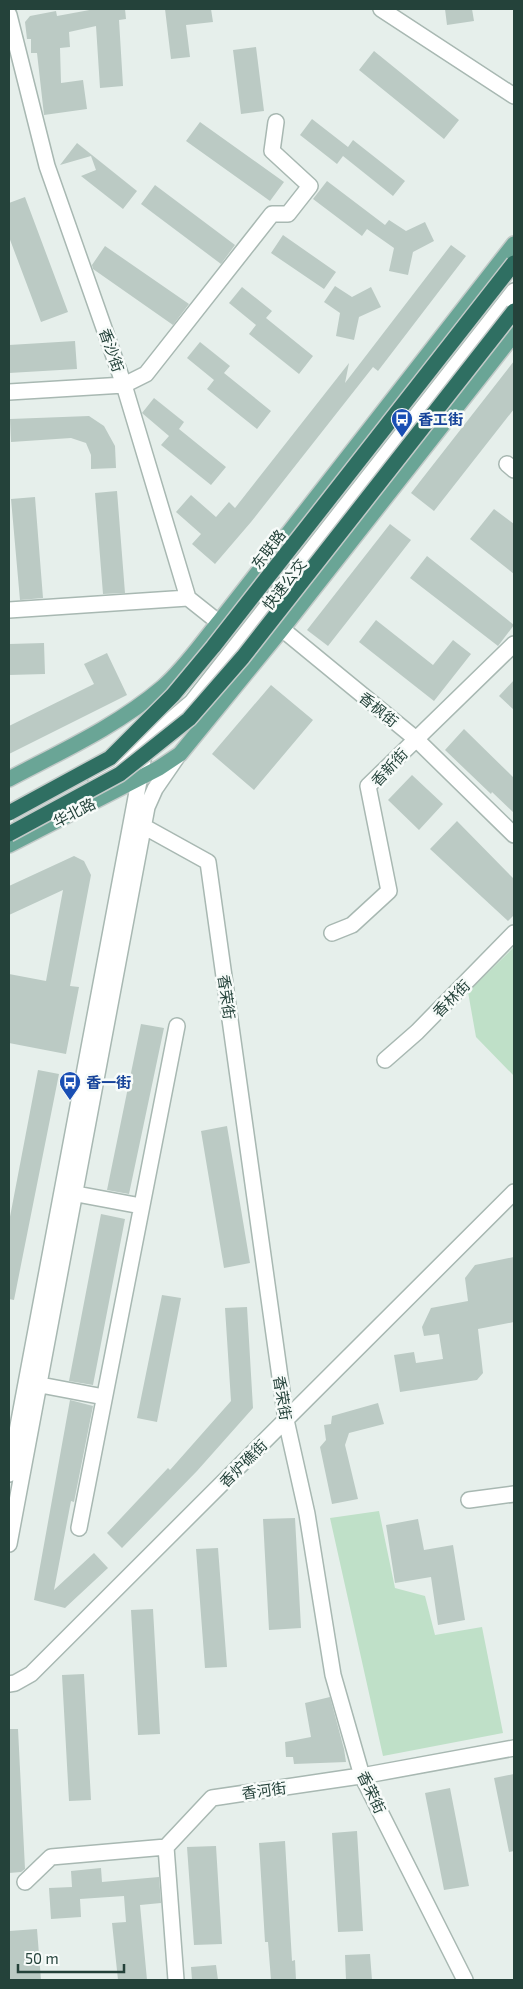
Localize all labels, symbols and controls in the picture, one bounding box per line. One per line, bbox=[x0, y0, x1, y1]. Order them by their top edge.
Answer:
street label: 香沙街 bbox=[96, 326, 128, 374]
bus stop icon: 香工街 bbox=[390, 407, 414, 438]
place label: 香工街 bbox=[418, 410, 463, 428]
street label: 东联路 bbox=[247, 526, 289, 572]
street label: 快速公交 bbox=[258, 555, 310, 613]
street label: 香枫街 bbox=[356, 688, 402, 730]
street label: 香新街 bbox=[367, 744, 411, 790]
street label: 华北路 bbox=[50, 794, 98, 830]
street label: 香荣街 bbox=[215, 973, 239, 1021]
street label: 香林街 bbox=[429, 976, 473, 1020]
bus stop icon: 香一街 bbox=[58, 1070, 82, 1101]
place label: 香一街 bbox=[86, 1073, 131, 1091]
street label: 香荣街 bbox=[271, 1374, 295, 1422]
street label: 香炉礁街 bbox=[215, 1435, 271, 1491]
street label: 香荣街 bbox=[354, 1768, 390, 1816]
street label: 香河街 bbox=[240, 1778, 288, 1802]
scale bar bbox=[18, 1942, 124, 1974]
text: 50 m bbox=[25, 1949, 59, 1967]

